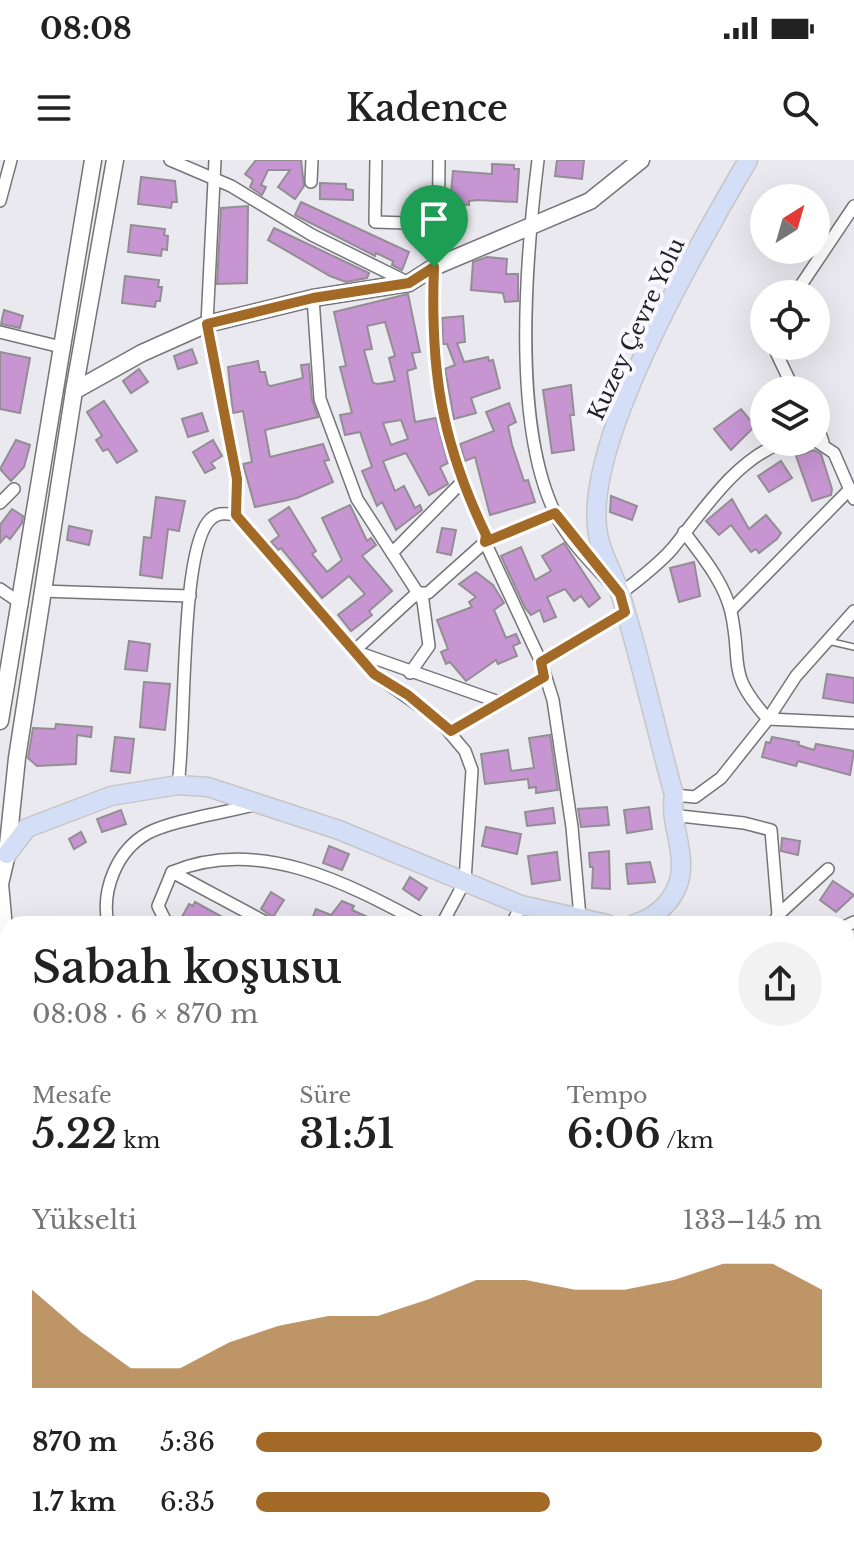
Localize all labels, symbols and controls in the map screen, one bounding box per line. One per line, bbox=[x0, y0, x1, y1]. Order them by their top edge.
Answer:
text: 08:08 bbox=[40, 10, 132, 47]
icon: menu bbox=[32, 86, 76, 130]
text: Kadence bbox=[346, 86, 508, 131]
icon: search bbox=[778, 86, 822, 130]
north arrow bbox=[750, 184, 830, 264]
map controls bbox=[750, 184, 830, 456]
pin bbox=[400, 185, 468, 267]
icon: arrive bbox=[412, 197, 456, 241]
street label: Kuzey Çevre Yolu bbox=[582, 234, 691, 425]
button: locate bbox=[750, 280, 830, 360]
button: layers bbox=[750, 376, 830, 456]
text: Sabah koşusu bbox=[32, 940, 342, 995]
button: share bbox=[738, 942, 822, 1026]
text: 08:08 · 6 × 870 m bbox=[32, 998, 258, 1030]
text: Mesafe bbox=[32, 1082, 112, 1109]
text: Süre bbox=[299, 1082, 351, 1109]
text: Tempo bbox=[567, 1082, 648, 1109]
text: 5.22 bbox=[32, 1109, 117, 1159]
text: 31:51 bbox=[299, 1109, 394, 1159]
text: 6:06 bbox=[567, 1109, 661, 1159]
text: km bbox=[117, 1127, 160, 1154]
text: /km bbox=[661, 1127, 714, 1154]
text: Yükselti bbox=[32, 1204, 137, 1236]
text: 133–145 m bbox=[683, 1204, 822, 1236]
text: 870 m bbox=[32, 1426, 117, 1458]
text: 5:36 bbox=[160, 1426, 215, 1458]
text: 1.7 km bbox=[32, 1486, 116, 1518]
text: 6:35 bbox=[160, 1486, 215, 1518]

